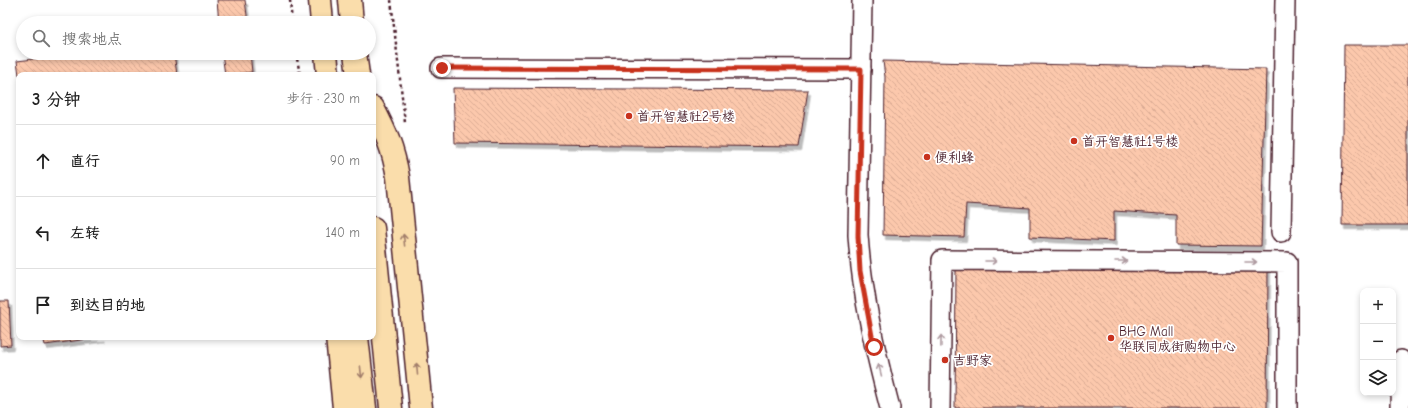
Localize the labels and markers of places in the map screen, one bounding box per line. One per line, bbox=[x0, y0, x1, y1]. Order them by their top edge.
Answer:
place label: 首开智慧社2号楼 bbox=[637, 109, 735, 124]
marker: 首开智慧社2号楼 bbox=[624, 111, 634, 121]
place label: 首开智慧社1号楼 bbox=[1082, 134, 1178, 149]
marker: 首开智慧社1号楼 bbox=[1069, 136, 1079, 146]
place label: 便利蜂 bbox=[935, 150, 974, 165]
marker: 便利蜂 bbox=[922, 152, 932, 162]
place label: BHG Mall 华联同成街购物中心 bbox=[1119, 324, 1236, 354]
marker: BHG Mall 华联同成街购物中心 bbox=[1106, 333, 1116, 343]
place label: 吉野家 bbox=[953, 353, 992, 368]
marker: 吉野家 bbox=[940, 355, 950, 365]

